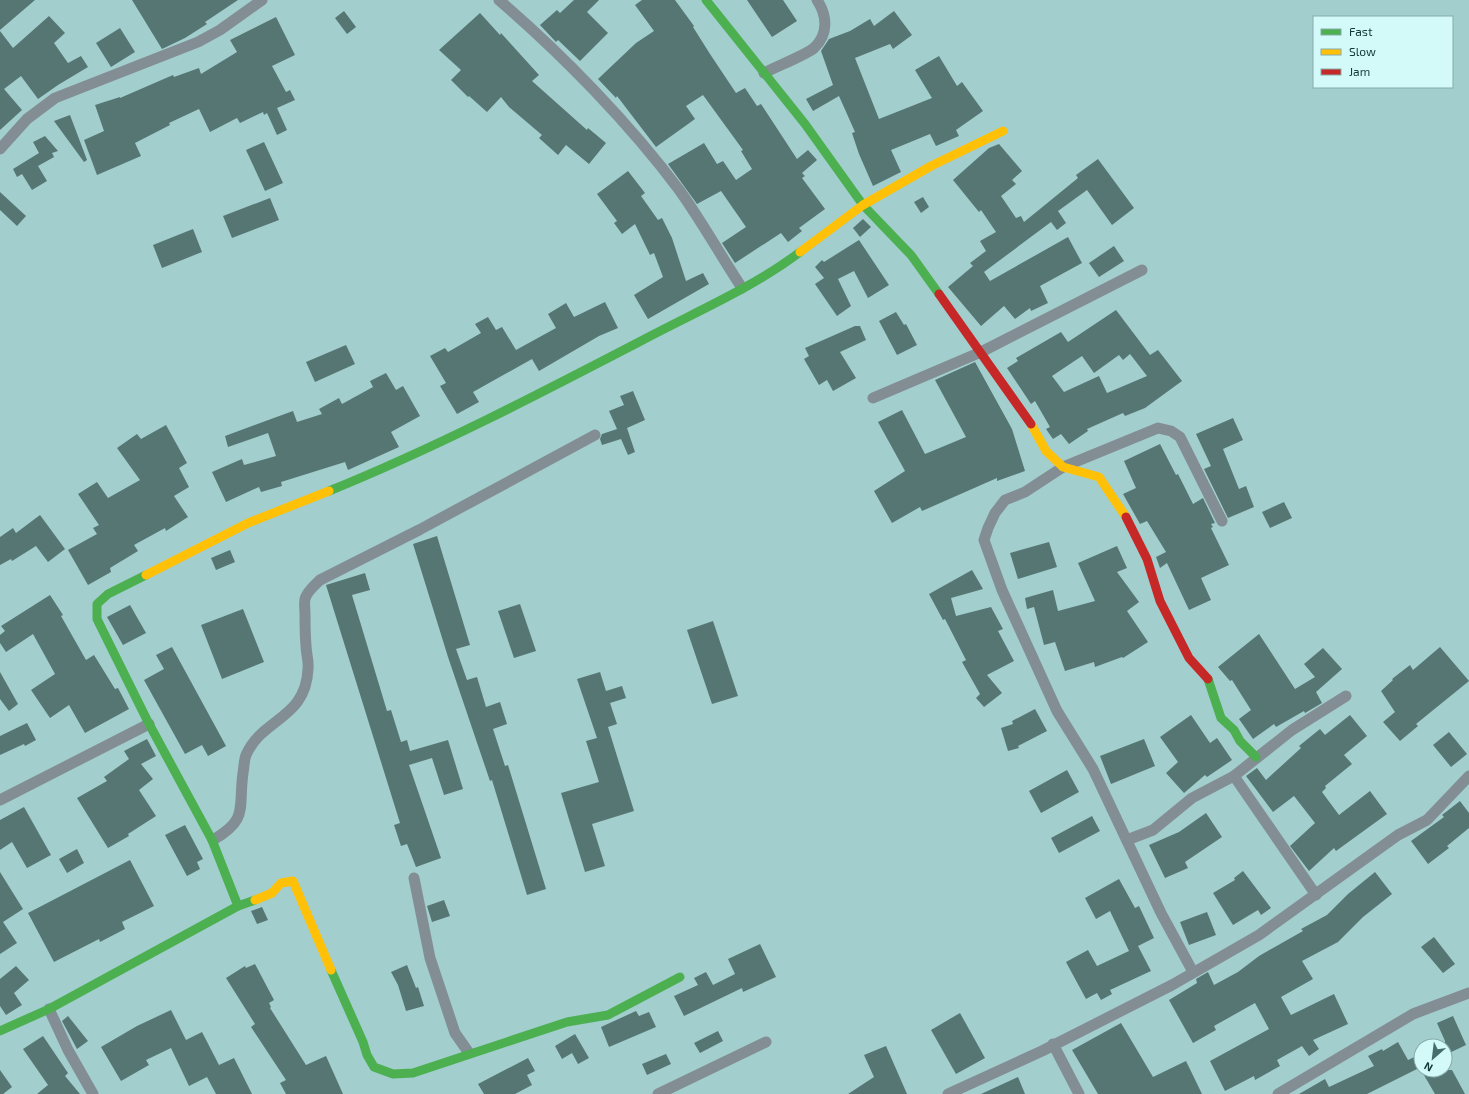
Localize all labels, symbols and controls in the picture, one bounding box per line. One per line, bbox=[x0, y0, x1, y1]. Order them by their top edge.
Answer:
legend bbox=[1313, 16, 1453, 88]
text: Fast bbox=[1349, 24, 1373, 38]
text: Slow bbox=[1349, 44, 1376, 58]
text: Jam bbox=[1349, 64, 1370, 78]
north arrow bbox=[1413, 1038, 1453, 1078]
text: N bbox=[1421, 1060, 1435, 1075]

